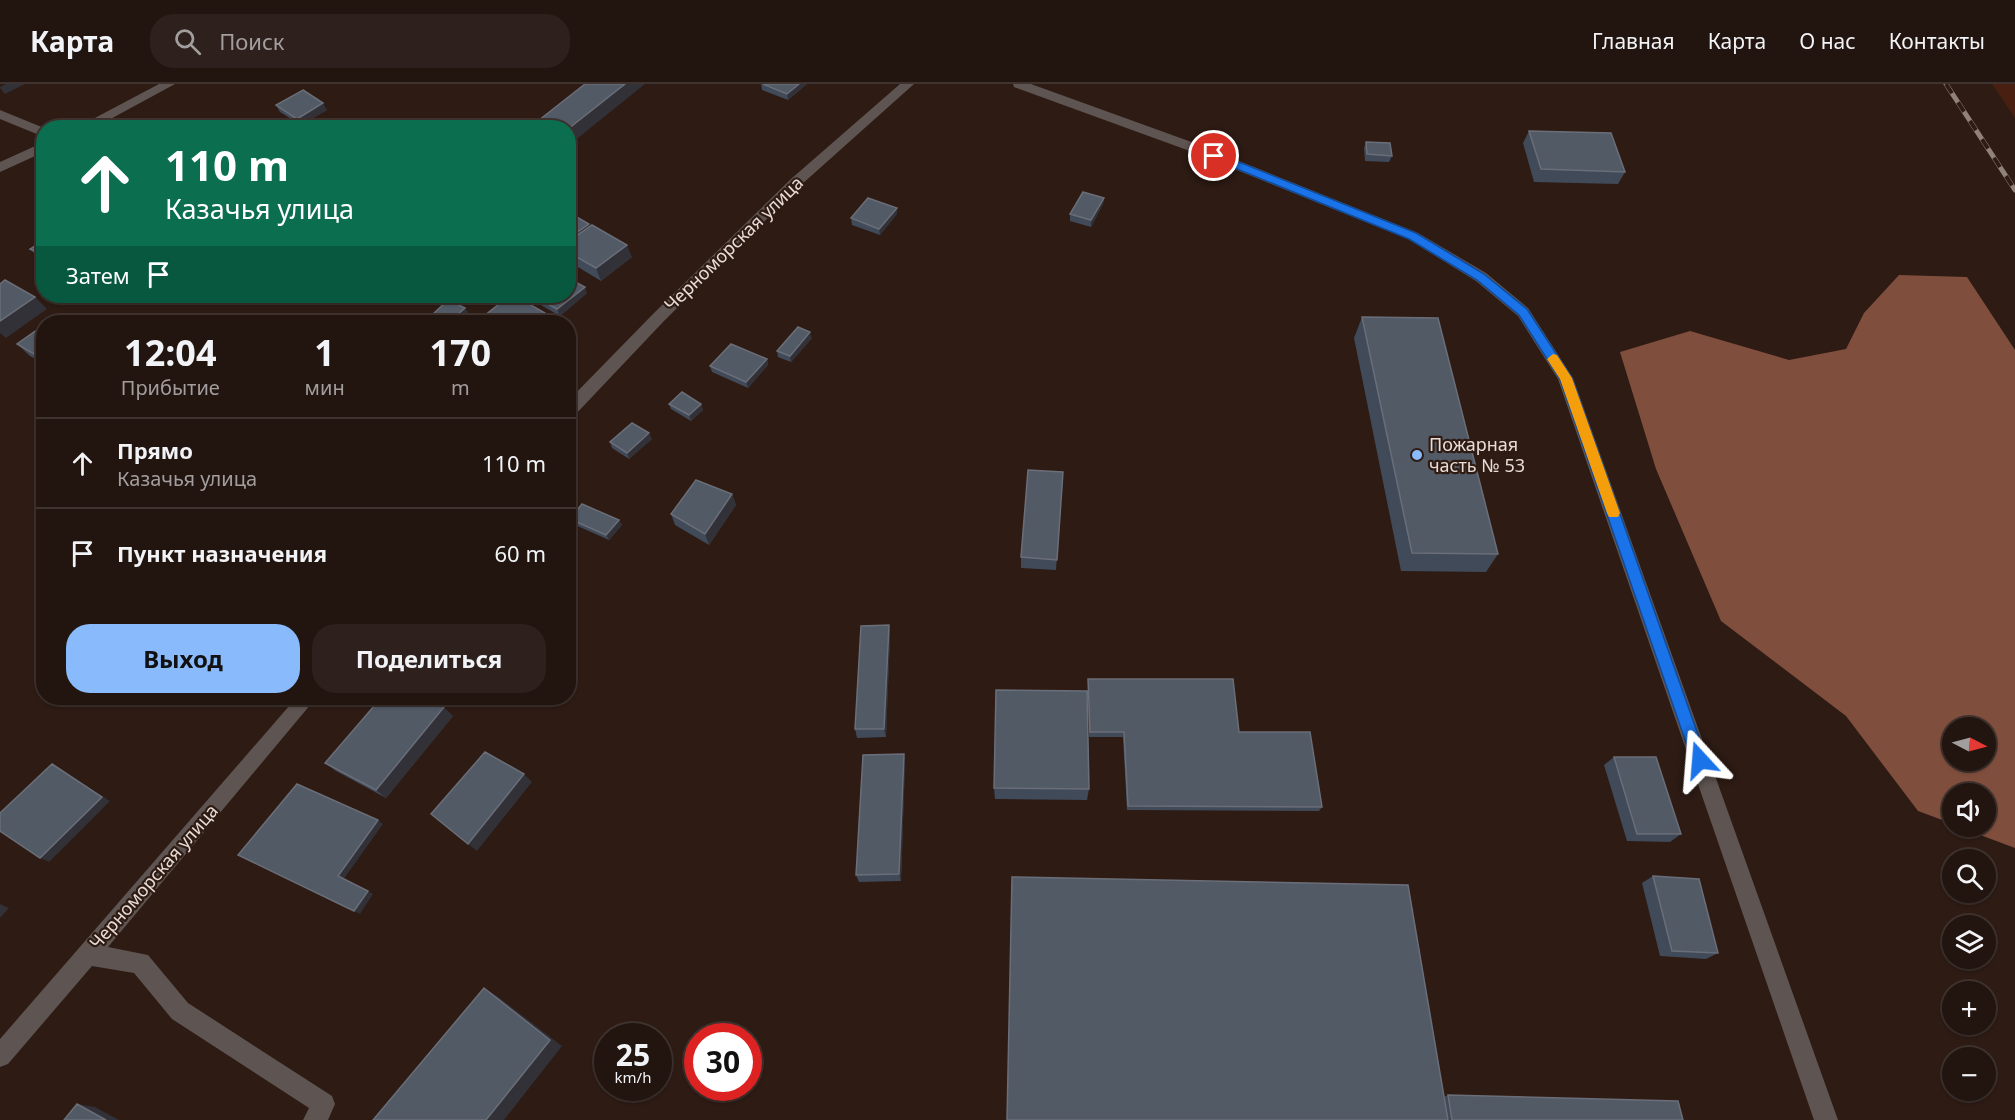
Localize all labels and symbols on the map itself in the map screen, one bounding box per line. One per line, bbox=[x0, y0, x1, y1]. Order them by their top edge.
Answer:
pin bbox=[1188, 130, 1239, 181]
street label: Черноморская улица bbox=[659, 171, 808, 316]
place label: Пожарная часть № 53 bbox=[1429, 432, 1525, 477]
marker: Пожарная часть № 53 bbox=[1410, 448, 1424, 462]
north arrow bbox=[1942, 717, 1996, 771]
position arrow bbox=[1668, 728, 1732, 792]
street label: Черноморская улица bbox=[84, 799, 223, 954]
speed limit sign: 30 bbox=[684, 1023, 762, 1101]

